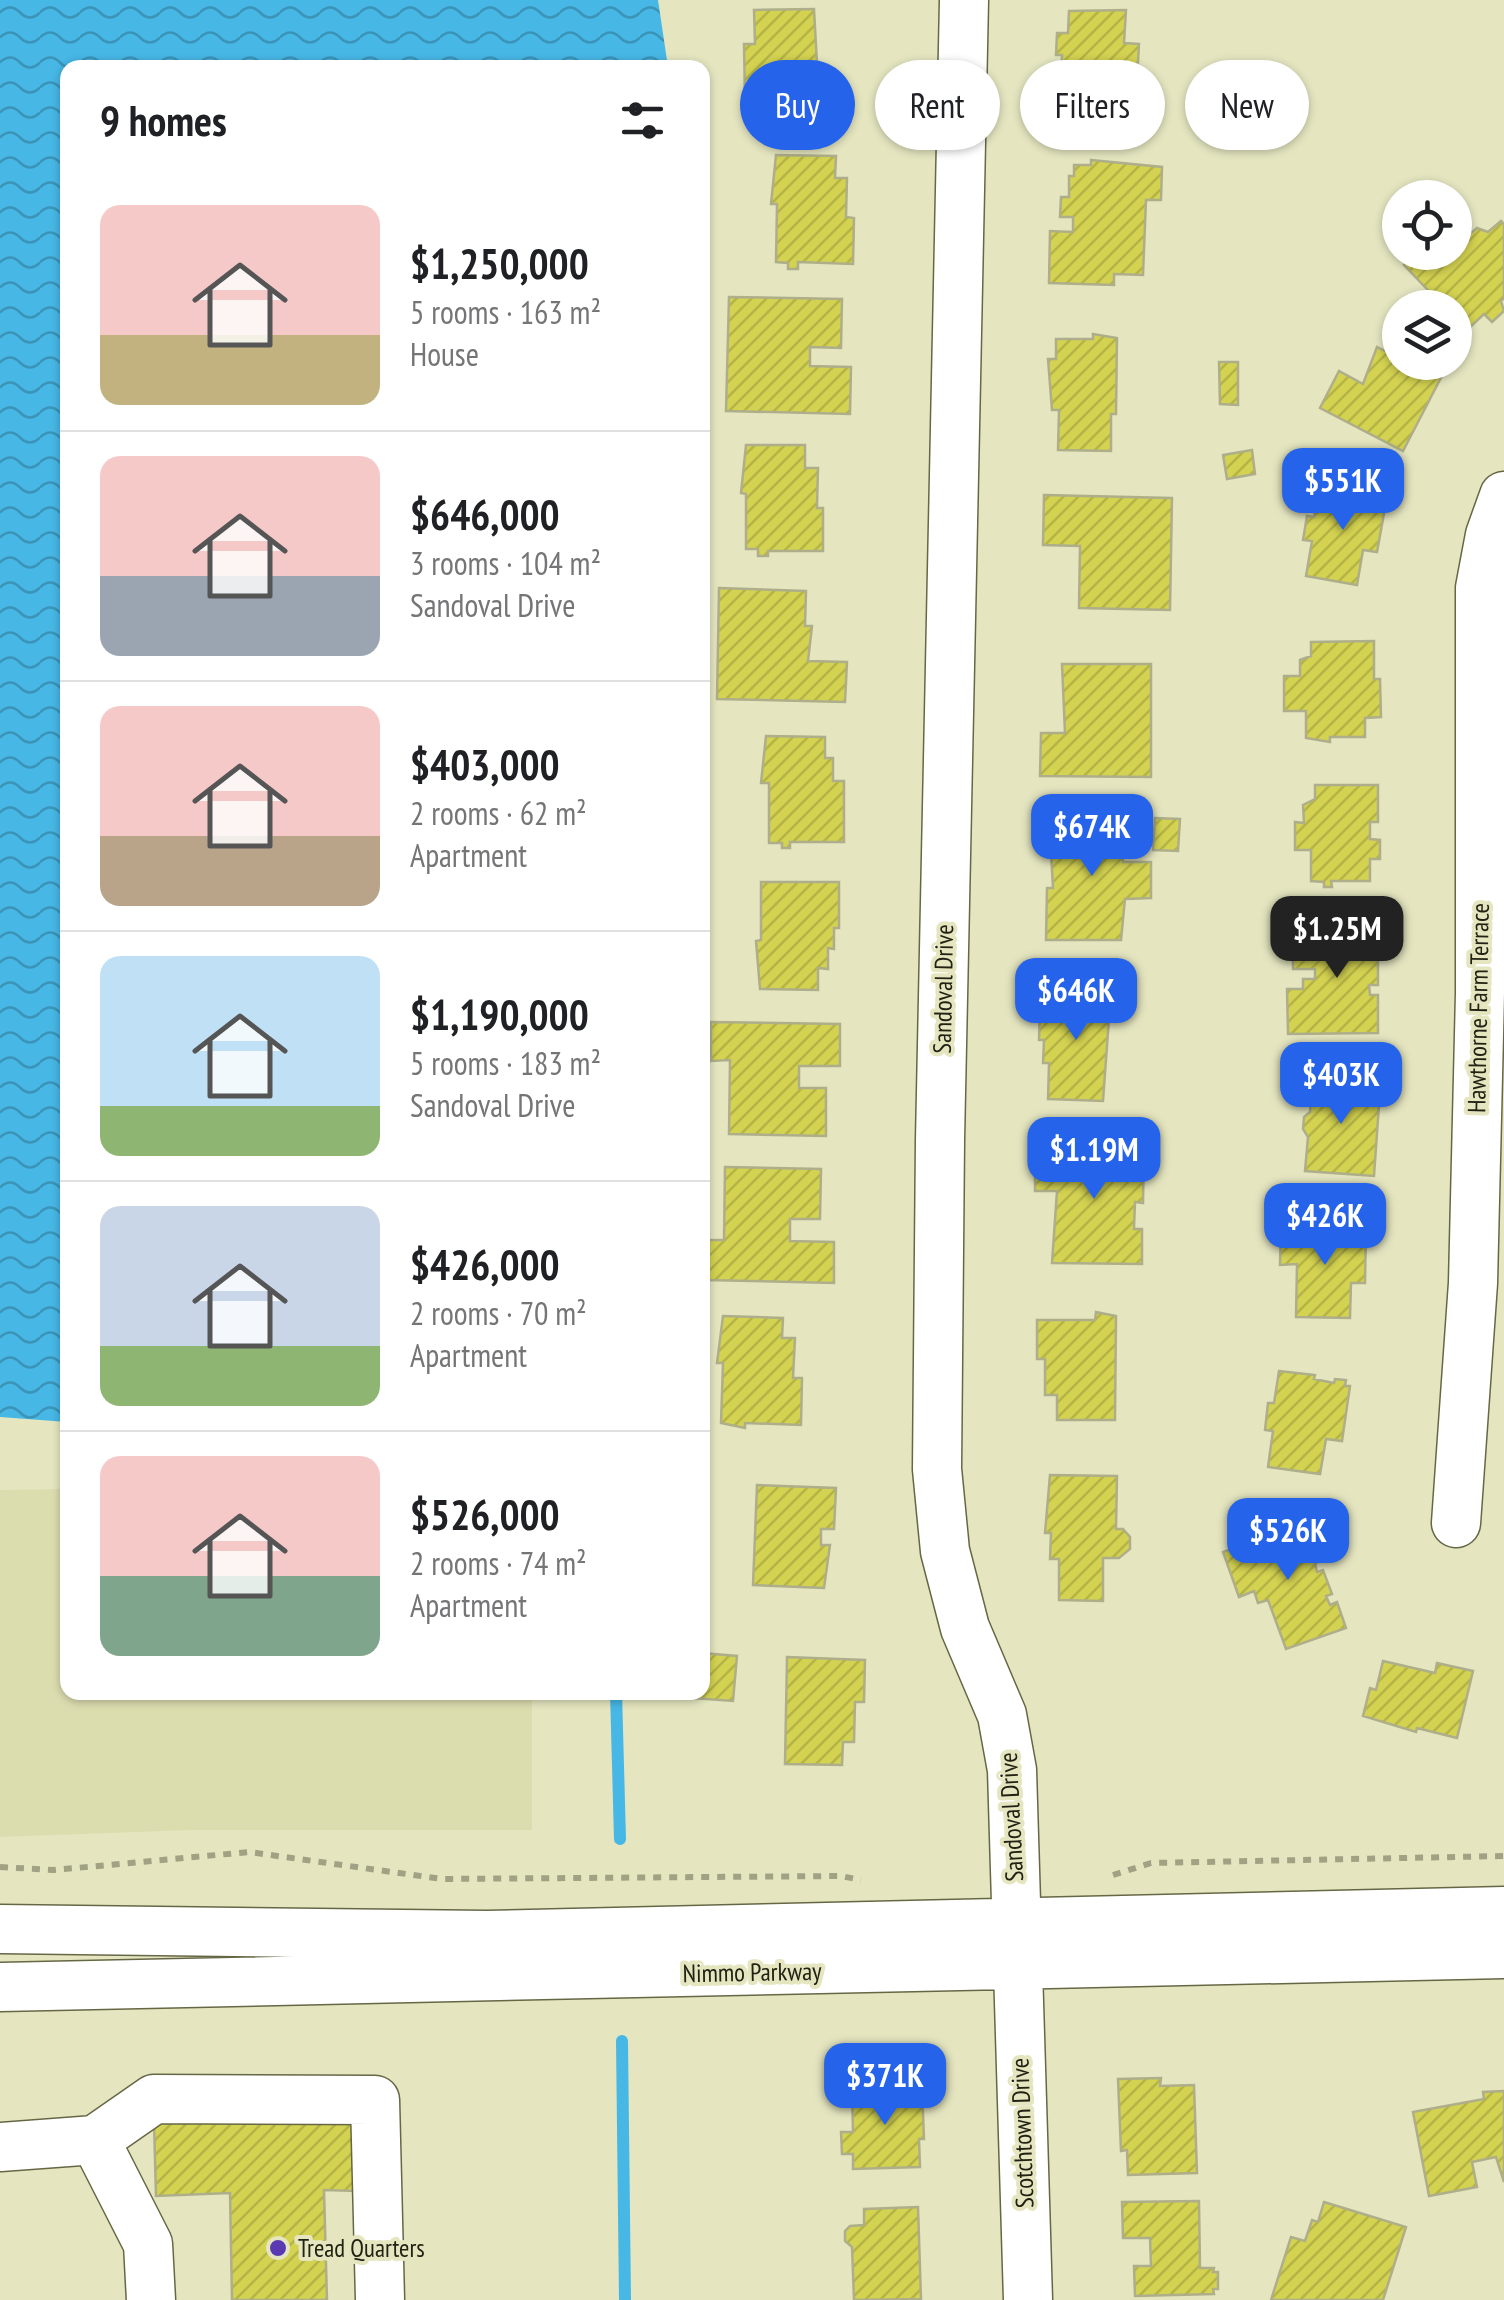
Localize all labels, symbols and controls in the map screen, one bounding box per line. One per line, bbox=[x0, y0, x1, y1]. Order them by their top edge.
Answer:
chip: Buy bbox=[740, 60, 855, 150]
chip: Rent bbox=[875, 60, 1000, 150]
chip: Filters bbox=[1020, 60, 1165, 150]
chip: New bbox=[1185, 60, 1309, 150]
text: 9 homes bbox=[100, 93, 227, 148]
icon: filters bbox=[615, 93, 670, 148]
map controls bbox=[1382, 180, 1472, 380]
button: locate bbox=[1382, 180, 1472, 270]
text: $1,250,000 bbox=[410, 236, 589, 291]
icon: home bbox=[180, 245, 300, 365]
button: layers bbox=[1382, 290, 1472, 380]
text: 5 rooms · 163 m² bbox=[410, 291, 601, 333]
text: House bbox=[410, 333, 479, 375]
pin: $551K bbox=[1273, 448, 1413, 533]
text: $551K bbox=[1304, 459, 1382, 501]
text: $646,000 bbox=[410, 487, 560, 542]
icon: home bbox=[180, 496, 300, 616]
text: 3 rooms · 104 m² bbox=[410, 542, 601, 584]
text: Sandoval Drive bbox=[410, 584, 576, 626]
text: $403,000 bbox=[410, 737, 560, 792]
icon: home bbox=[180, 746, 300, 866]
text: 2 rooms · 62 m² bbox=[410, 792, 587, 834]
pin: $674K bbox=[1022, 794, 1162, 879]
text: $674K bbox=[1053, 805, 1131, 847]
text: Apartment bbox=[410, 834, 527, 876]
pin: $1.25M bbox=[1256, 896, 1418, 981]
street label: Hawthorne Farm Terrace bbox=[1460, 903, 1496, 1113]
text: $1.25M bbox=[1292, 907, 1382, 949]
street label: Sandoval Drive bbox=[926, 924, 960, 1054]
pin: $646K bbox=[1006, 958, 1146, 1043]
text: $646K bbox=[1037, 969, 1115, 1011]
text: $1,190,000 bbox=[410, 987, 589, 1042]
icon: home bbox=[180, 996, 300, 1116]
text: 5 rooms · 183 m² bbox=[410, 1042, 601, 1084]
pin: $403K bbox=[1271, 1042, 1411, 1127]
text: $403K bbox=[1302, 1053, 1380, 1095]
text: Sandoval Drive bbox=[410, 1084, 576, 1126]
pin: $1.19M bbox=[1013, 1117, 1175, 1202]
text: $1.19M bbox=[1049, 1128, 1139, 1170]
pin: $426K bbox=[1255, 1183, 1395, 1268]
text: $426K bbox=[1286, 1194, 1364, 1236]
text: $426,000 bbox=[410, 1237, 560, 1292]
icon: home bbox=[180, 1246, 300, 1366]
text: 2 rooms · 70 m² bbox=[410, 1292, 587, 1334]
text: Apartment bbox=[410, 1334, 527, 1376]
text: $526,000 bbox=[410, 1487, 560, 1542]
icon: home bbox=[180, 1496, 300, 1616]
pin: $526K bbox=[1218, 1498, 1358, 1583]
text: $526K bbox=[1249, 1509, 1327, 1551]
text: 2 rooms · 74 m² bbox=[410, 1542, 587, 1584]
text: Apartment bbox=[410, 1584, 527, 1626]
street label: Sandoval Drive bbox=[992, 1752, 1030, 1882]
street label: Nimmo Parkway bbox=[682, 1955, 822, 1989]
pin: $371K bbox=[815, 2043, 955, 2128]
text: $371K bbox=[846, 2054, 924, 2096]
street label: Scotchtown Drive bbox=[1003, 2057, 1041, 2209]
place label: Tread Quarters bbox=[298, 2232, 425, 2264]
marker: Tread Quarters bbox=[267, 2237, 289, 2259]

